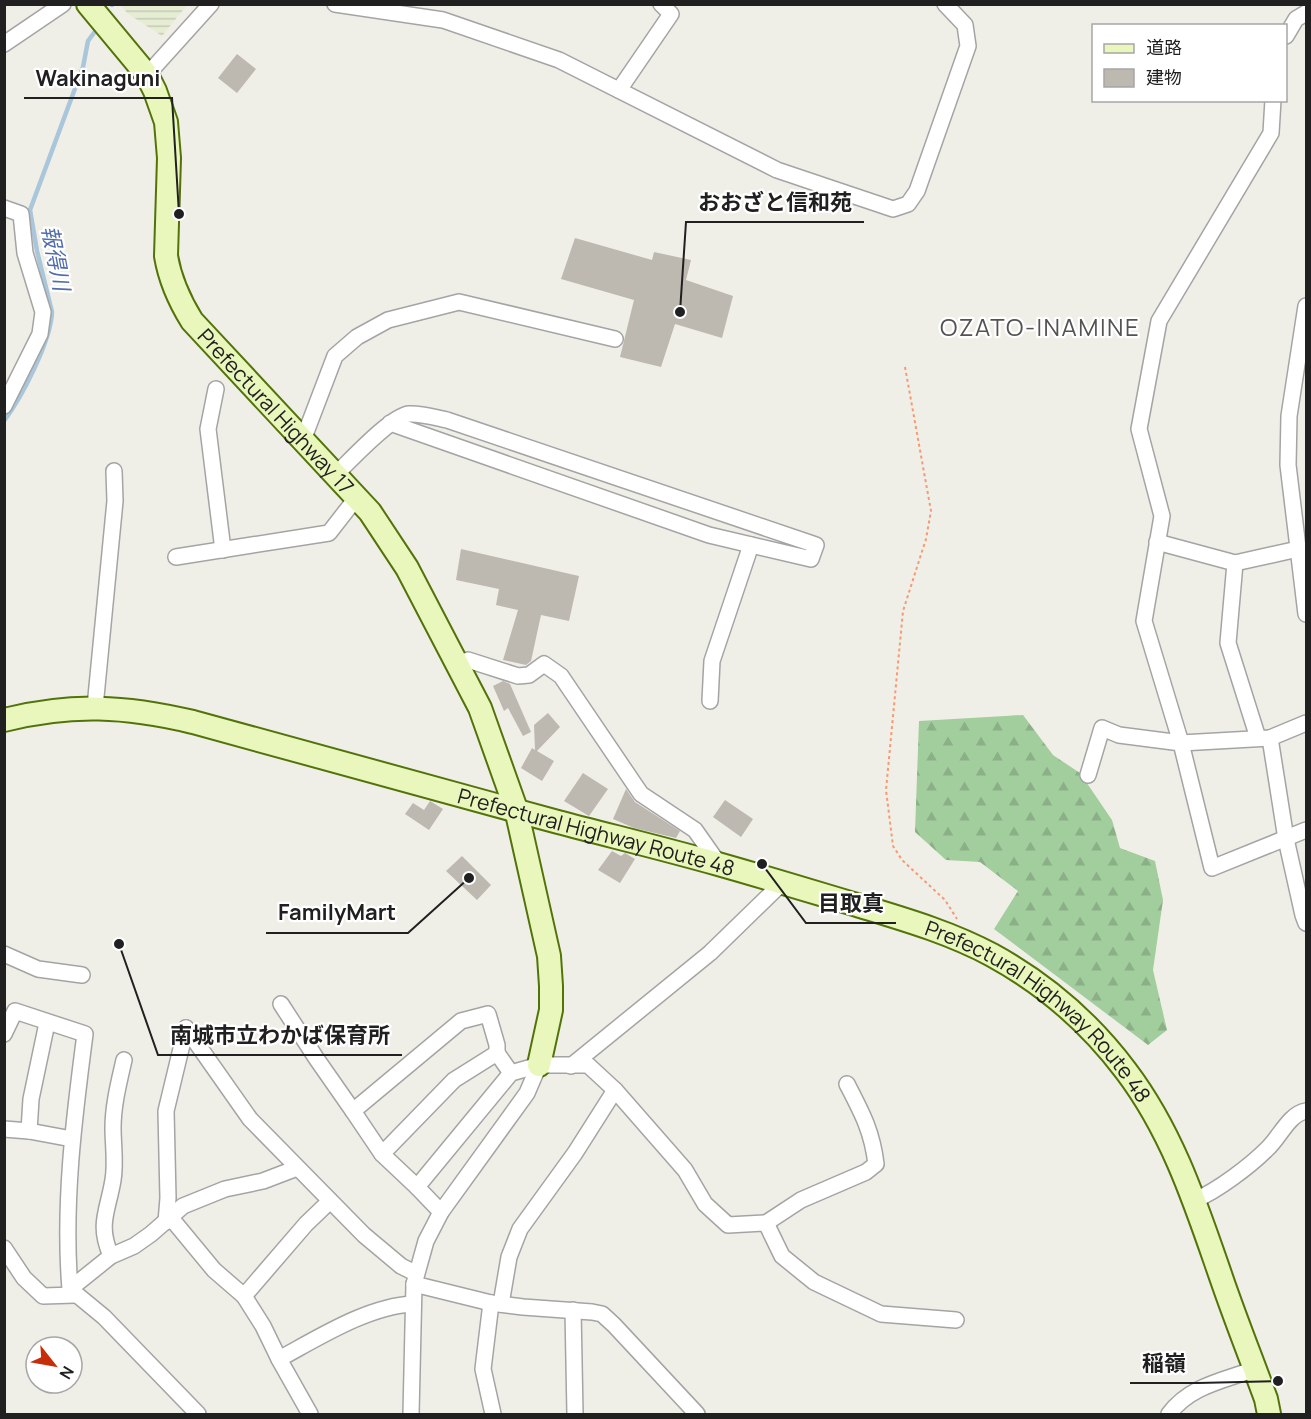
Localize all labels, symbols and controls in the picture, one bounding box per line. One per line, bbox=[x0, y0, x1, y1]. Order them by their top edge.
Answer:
legend bbox=[1092, 24, 1287, 102]
text: 道路 bbox=[1146, 35, 1182, 59]
callout: Wakinaguni bbox=[24, 58, 172, 98]
text: Wakinaguni bbox=[36, 63, 160, 93]
text: 建物 bbox=[1146, 65, 1182, 89]
callout: おおざと信和苑 bbox=[686, 182, 864, 222]
text: おおざと信和苑 bbox=[698, 187, 852, 217]
water label: 報得川 bbox=[35, 223, 77, 295]
district label: OZATO-INAMINE bbox=[940, 310, 1140, 343]
street label: Prefectural Highway 17 bbox=[192, 322, 360, 500]
street label: Prefectural Highway Route 48 bbox=[455, 781, 738, 882]
callout: 目取真 bbox=[806, 883, 896, 923]
text: 目取真 bbox=[818, 888, 884, 918]
callout: FamilyMart bbox=[266, 893, 408, 933]
text: FamilyMart bbox=[278, 897, 396, 927]
street label: Prefectural Highway Route 48 bbox=[921, 914, 1158, 1107]
callout: 南城市立わかば保育所 bbox=[158, 1015, 402, 1055]
text: 南城市立わかば保育所 bbox=[170, 1020, 390, 1050]
north arrow bbox=[24, 1335, 84, 1395]
callout: 稲嶺 bbox=[1130, 1343, 1198, 1383]
text: 稲嶺 bbox=[1142, 1348, 1186, 1378]
text: N bbox=[54, 1362, 79, 1383]

